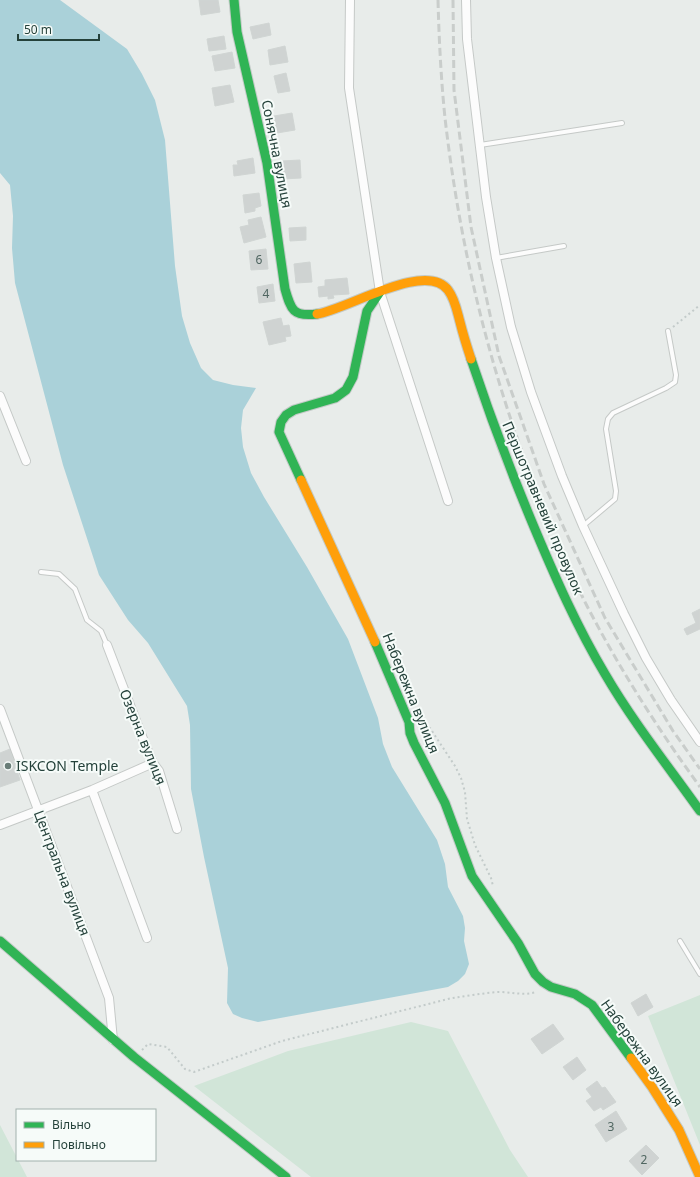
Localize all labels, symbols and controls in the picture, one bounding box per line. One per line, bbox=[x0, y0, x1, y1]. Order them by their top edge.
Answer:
scale bar bbox=[18, 16, 99, 42]
text: 50 m bbox=[24, 21, 52, 38]
street label: Сонячна вулиця bbox=[258, 98, 297, 210]
house number: 6 bbox=[256, 251, 263, 268]
house number: 4 bbox=[263, 285, 270, 302]
street label: Першотравневий провулок bbox=[498, 418, 589, 598]
street label: Набережна вулиця bbox=[379, 630, 444, 756]
street label: Озерна вулиця bbox=[116, 686, 171, 787]
place label: ISKCON Temple bbox=[16, 756, 119, 775]
marker: ISKCON Temple bbox=[3, 761, 13, 771]
street label: Центральна вулиця bbox=[30, 807, 95, 938]
street label: Набережна вулиця bbox=[597, 995, 688, 1110]
legend bbox=[16, 1109, 156, 1161]
text: Вільно bbox=[52, 1116, 91, 1133]
house number: 3 bbox=[608, 1118, 615, 1135]
text: Повільно bbox=[52, 1136, 106, 1153]
house number: 2 bbox=[641, 1151, 648, 1168]

